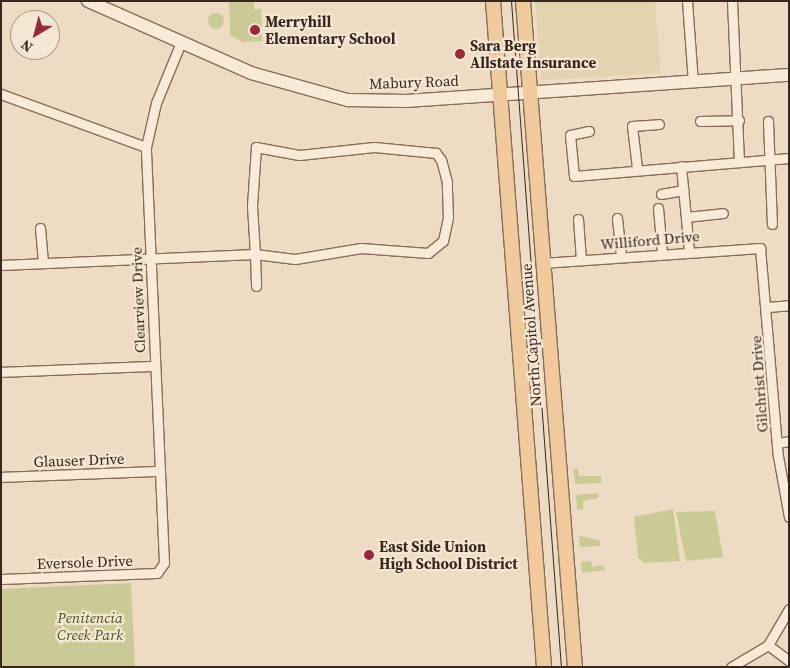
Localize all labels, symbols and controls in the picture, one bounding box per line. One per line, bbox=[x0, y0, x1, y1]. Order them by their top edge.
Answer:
north arrow bbox=[10, 10, 60, 60]
place label: Merryhill Elementary School bbox=[265, 12, 395, 47]
marker: Merryhill Elementary School bbox=[249, 24, 261, 36]
text: N bbox=[16, 35, 37, 57]
place label: Sara Berg Allstate Insurance bbox=[470, 36, 596, 71]
marker: Sara Berg Allstate Insurance bbox=[454, 48, 466, 60]
street label: Mabury Road bbox=[369, 71, 459, 93]
street label: Williford Drive bbox=[600, 227, 700, 253]
street label: Clearview Drive bbox=[127, 247, 149, 353]
street label: North Capitol Avenue bbox=[517, 263, 545, 407]
street label: Gilchrist Drive bbox=[747, 335, 771, 433]
street label: Glauser Drive bbox=[33, 449, 125, 471]
place label: East Side Union High School District bbox=[379, 537, 518, 572]
marker: East Side Union High School District bbox=[363, 549, 375, 561]
street label: Eversole Drive bbox=[37, 551, 133, 573]
park label: Penitencia Creek Park bbox=[57, 608, 123, 643]

